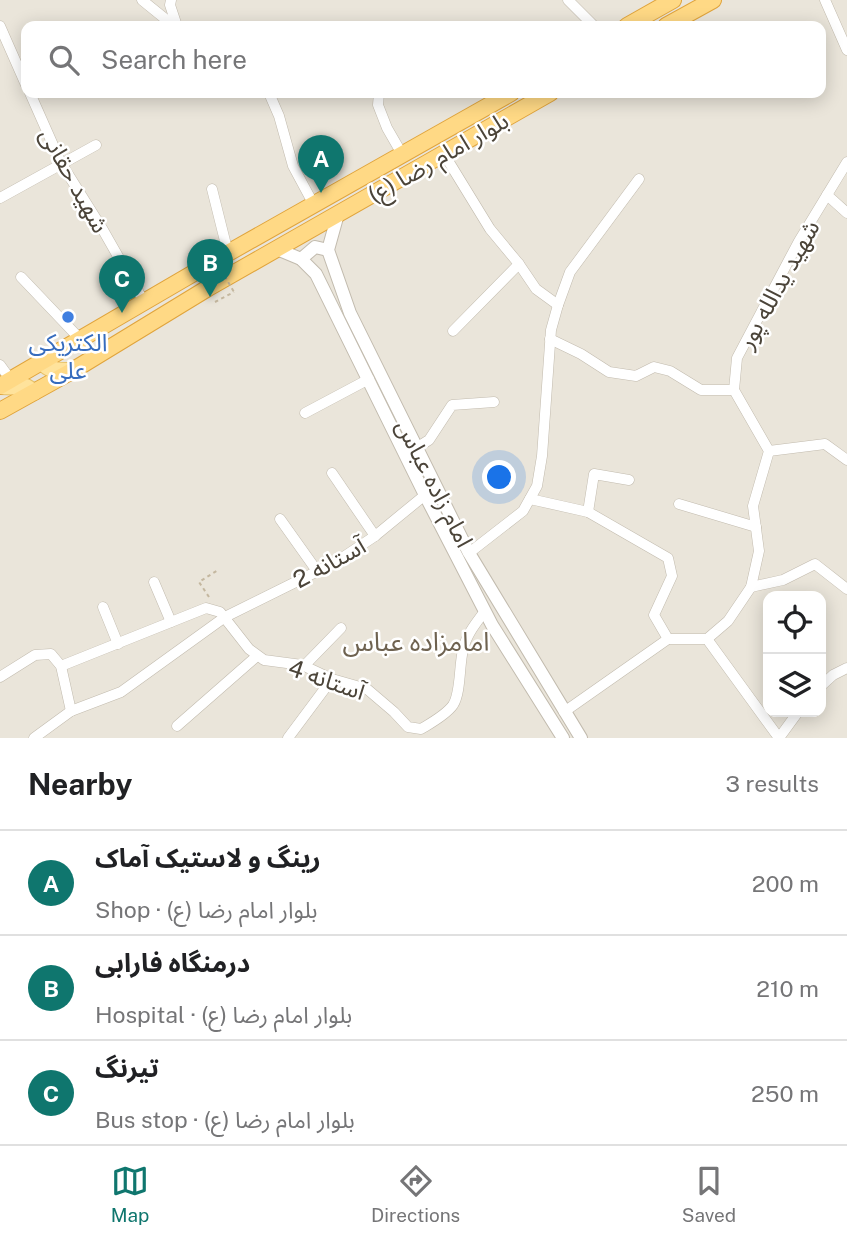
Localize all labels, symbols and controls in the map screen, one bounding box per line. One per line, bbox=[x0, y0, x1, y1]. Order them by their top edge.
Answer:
search box bbox=[21, 21, 826, 98]
icon: search bbox=[45, 41, 83, 79]
text: Search here bbox=[101, 44, 247, 75]
street label: بلوار امام رضا (ع) bbox=[363, 106, 516, 213]
street label: شهید حقانی bbox=[35, 123, 115, 237]
pin: A bbox=[298, 135, 344, 193]
street label: شهید یدالله پور bbox=[731, 215, 827, 355]
pin: B bbox=[187, 239, 233, 297]
pin: C bbox=[99, 255, 145, 313]
marker: الکتریکی علی bbox=[60, 309, 76, 325]
place label: الکتریکی علی bbox=[29, 328, 107, 384]
street label: امام زاده عباس bbox=[386, 414, 479, 554]
your location bbox=[482, 460, 516, 494]
street label: آستانه 2 bbox=[288, 530, 371, 593]
map controls bbox=[763, 591, 826, 717]
button: locate bbox=[763, 591, 826, 654]
district label: امامزاده عباس bbox=[342, 626, 490, 657]
street label: آستانه 4 bbox=[285, 653, 370, 705]
button: layers bbox=[763, 654, 826, 717]
text: Nearby bbox=[28, 766, 132, 802]
text: 3 results bbox=[725, 770, 819, 797]
text: رینگ و لاستیک آماک bbox=[95, 842, 321, 873]
text: A bbox=[43, 870, 59, 897]
text: 200 m bbox=[752, 870, 819, 897]
text: Shop · بلوار امام رضا (ع) bbox=[95, 896, 317, 923]
text: درمنگاه فارابی bbox=[95, 947, 250, 978]
text: B bbox=[43, 975, 59, 1002]
text: 210 m bbox=[756, 975, 819, 1002]
text: Hospital · بلوار امام رضا (ع) bbox=[95, 1001, 352, 1028]
text: تیرنگ bbox=[95, 1052, 159, 1083]
text: C bbox=[43, 1080, 59, 1107]
text: 250 m bbox=[751, 1080, 819, 1107]
text: Bus stop · بلوار امام رضا (ع) bbox=[95, 1106, 355, 1133]
tab: Map bbox=[111, 1162, 149, 1226]
tab: Directions bbox=[371, 1162, 460, 1226]
tab: Saved bbox=[682, 1162, 736, 1226]

